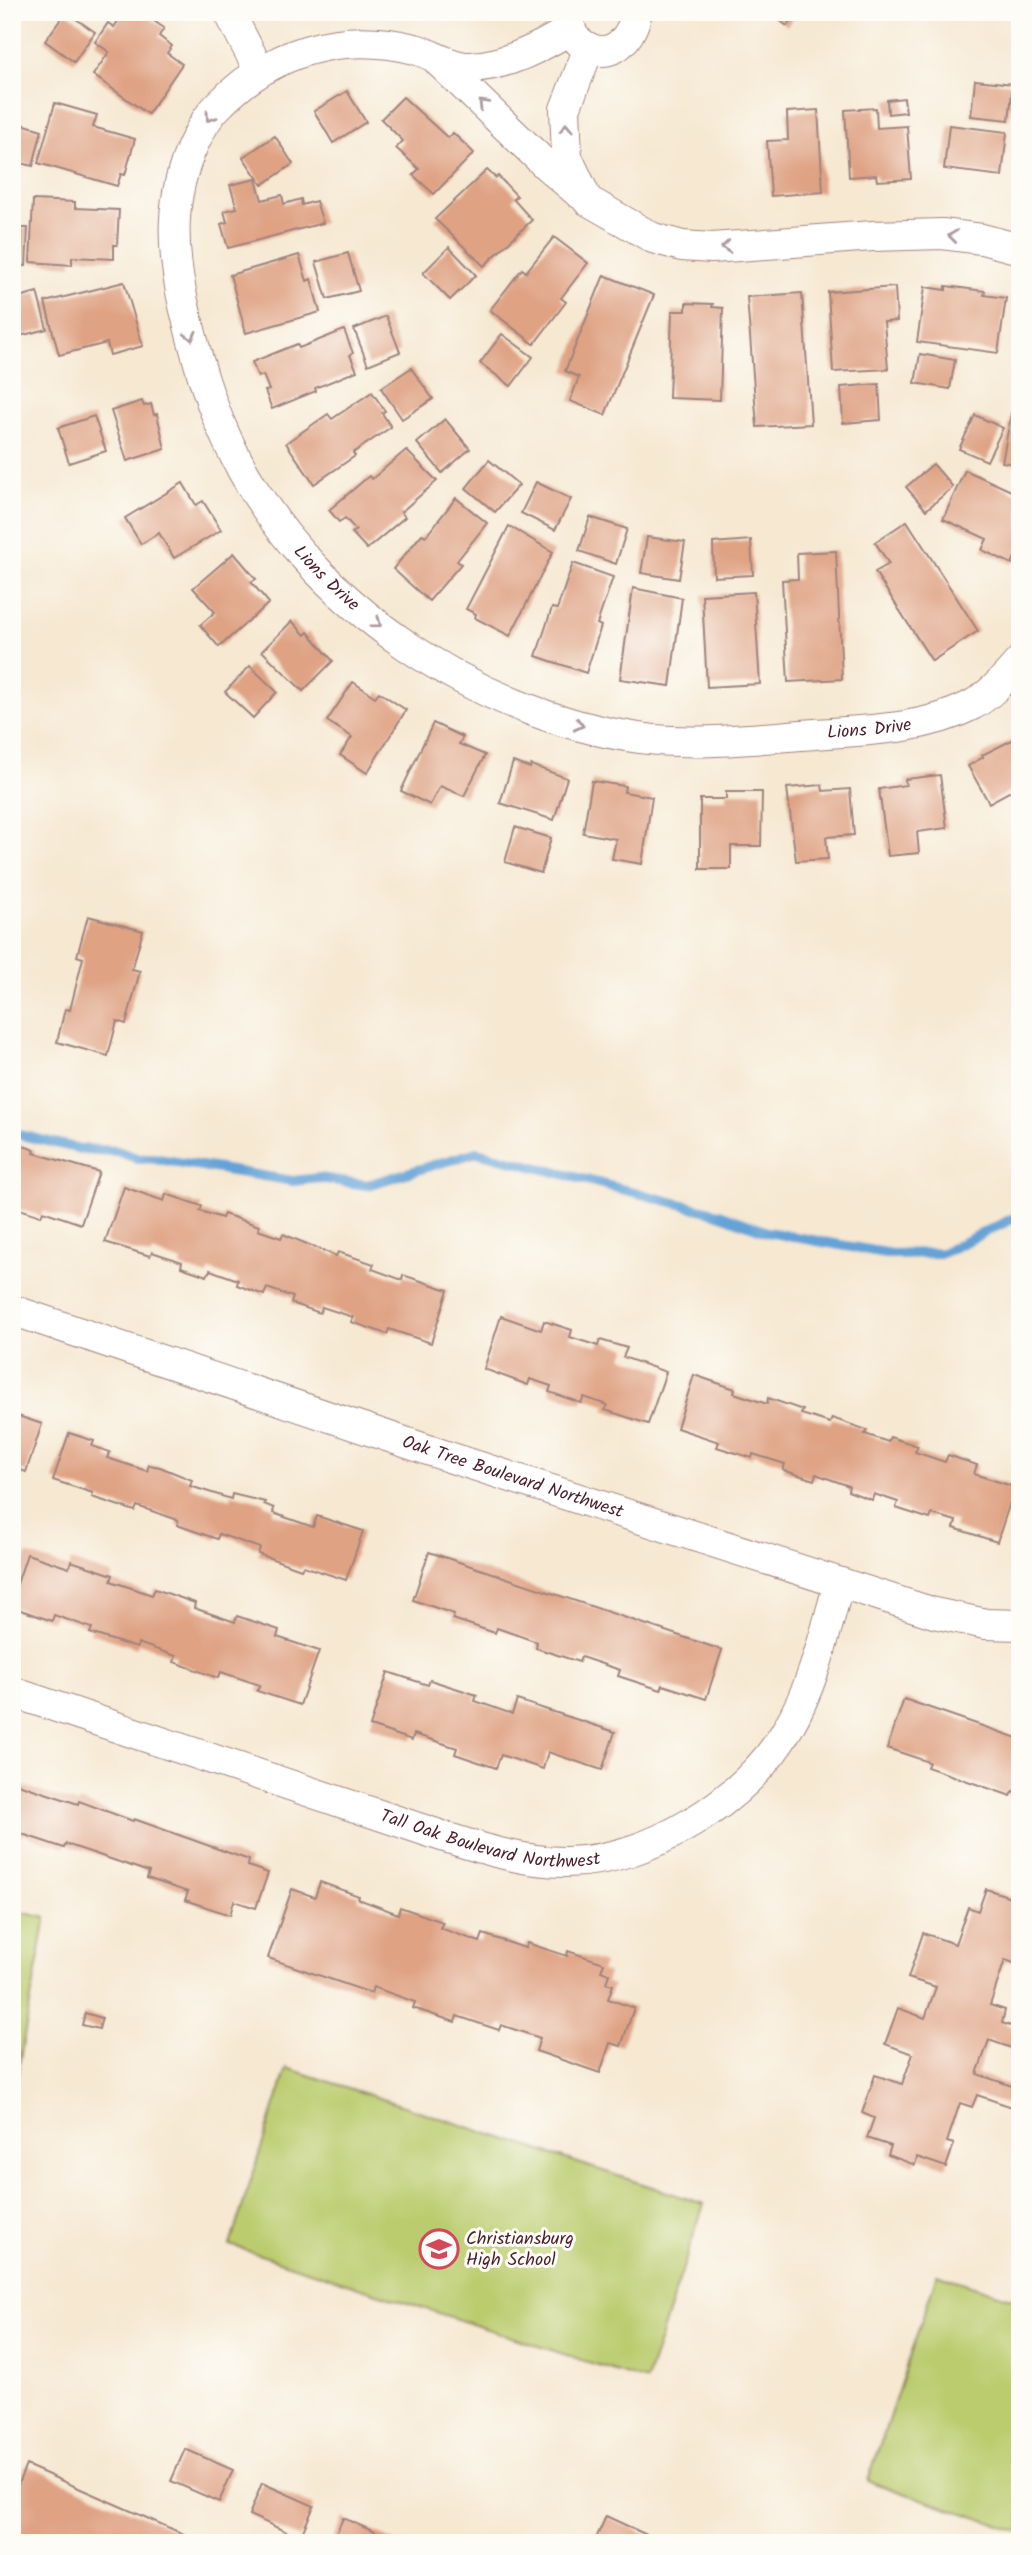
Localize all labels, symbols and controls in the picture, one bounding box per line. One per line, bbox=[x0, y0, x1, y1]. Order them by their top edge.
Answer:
one-way arrow bbox=[479, 99, 492, 112]
one-way arrow bbox=[205, 109, 218, 122]
one-way arrow bbox=[558, 122, 573, 133]
one-way arrow bbox=[947, 228, 959, 243]
one-way arrow bbox=[720, 239, 731, 254]
one-way arrow bbox=[183, 329, 198, 341]
street label: Lions Drive bbox=[286, 539, 366, 619]
one-way arrow bbox=[369, 615, 382, 628]
street label: Lions Drive bbox=[826, 711, 914, 748]
one-way arrow bbox=[572, 717, 584, 731]
street label: Oak Tree Boulevard Northwest bbox=[398, 1428, 628, 1527]
street label: Tall Oak Boulevard Northwest bbox=[376, 1802, 604, 1877]
place label: Christiansburg High School bbox=[466, 2225, 574, 2275]
school or university icon: Christiansburg High School bbox=[418, 2228, 460, 2270]

